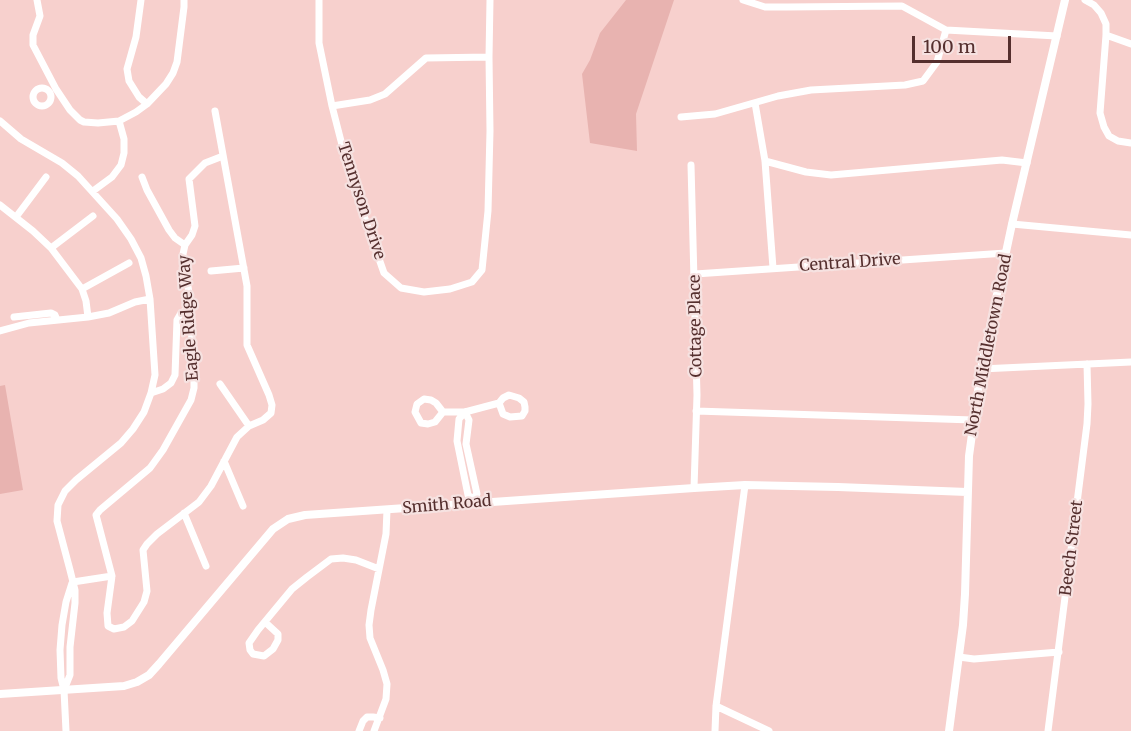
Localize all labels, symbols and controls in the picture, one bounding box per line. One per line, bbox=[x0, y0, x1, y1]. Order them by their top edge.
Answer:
scale bar bbox=[915, 24, 1014, 62]
text: 100 m bbox=[923, 35, 976, 58]
street label: Tennyson Drive bbox=[333, 140, 389, 262]
street label: Central Drive bbox=[799, 250, 901, 276]
street label: North Middletown Road bbox=[962, 252, 1016, 438]
street label: Eagle Ridge Way bbox=[175, 254, 203, 382]
street label: Cottage Place bbox=[686, 275, 706, 377]
street label: Smith Road bbox=[402, 492, 492, 518]
street label: Beech Street bbox=[1057, 499, 1087, 597]

